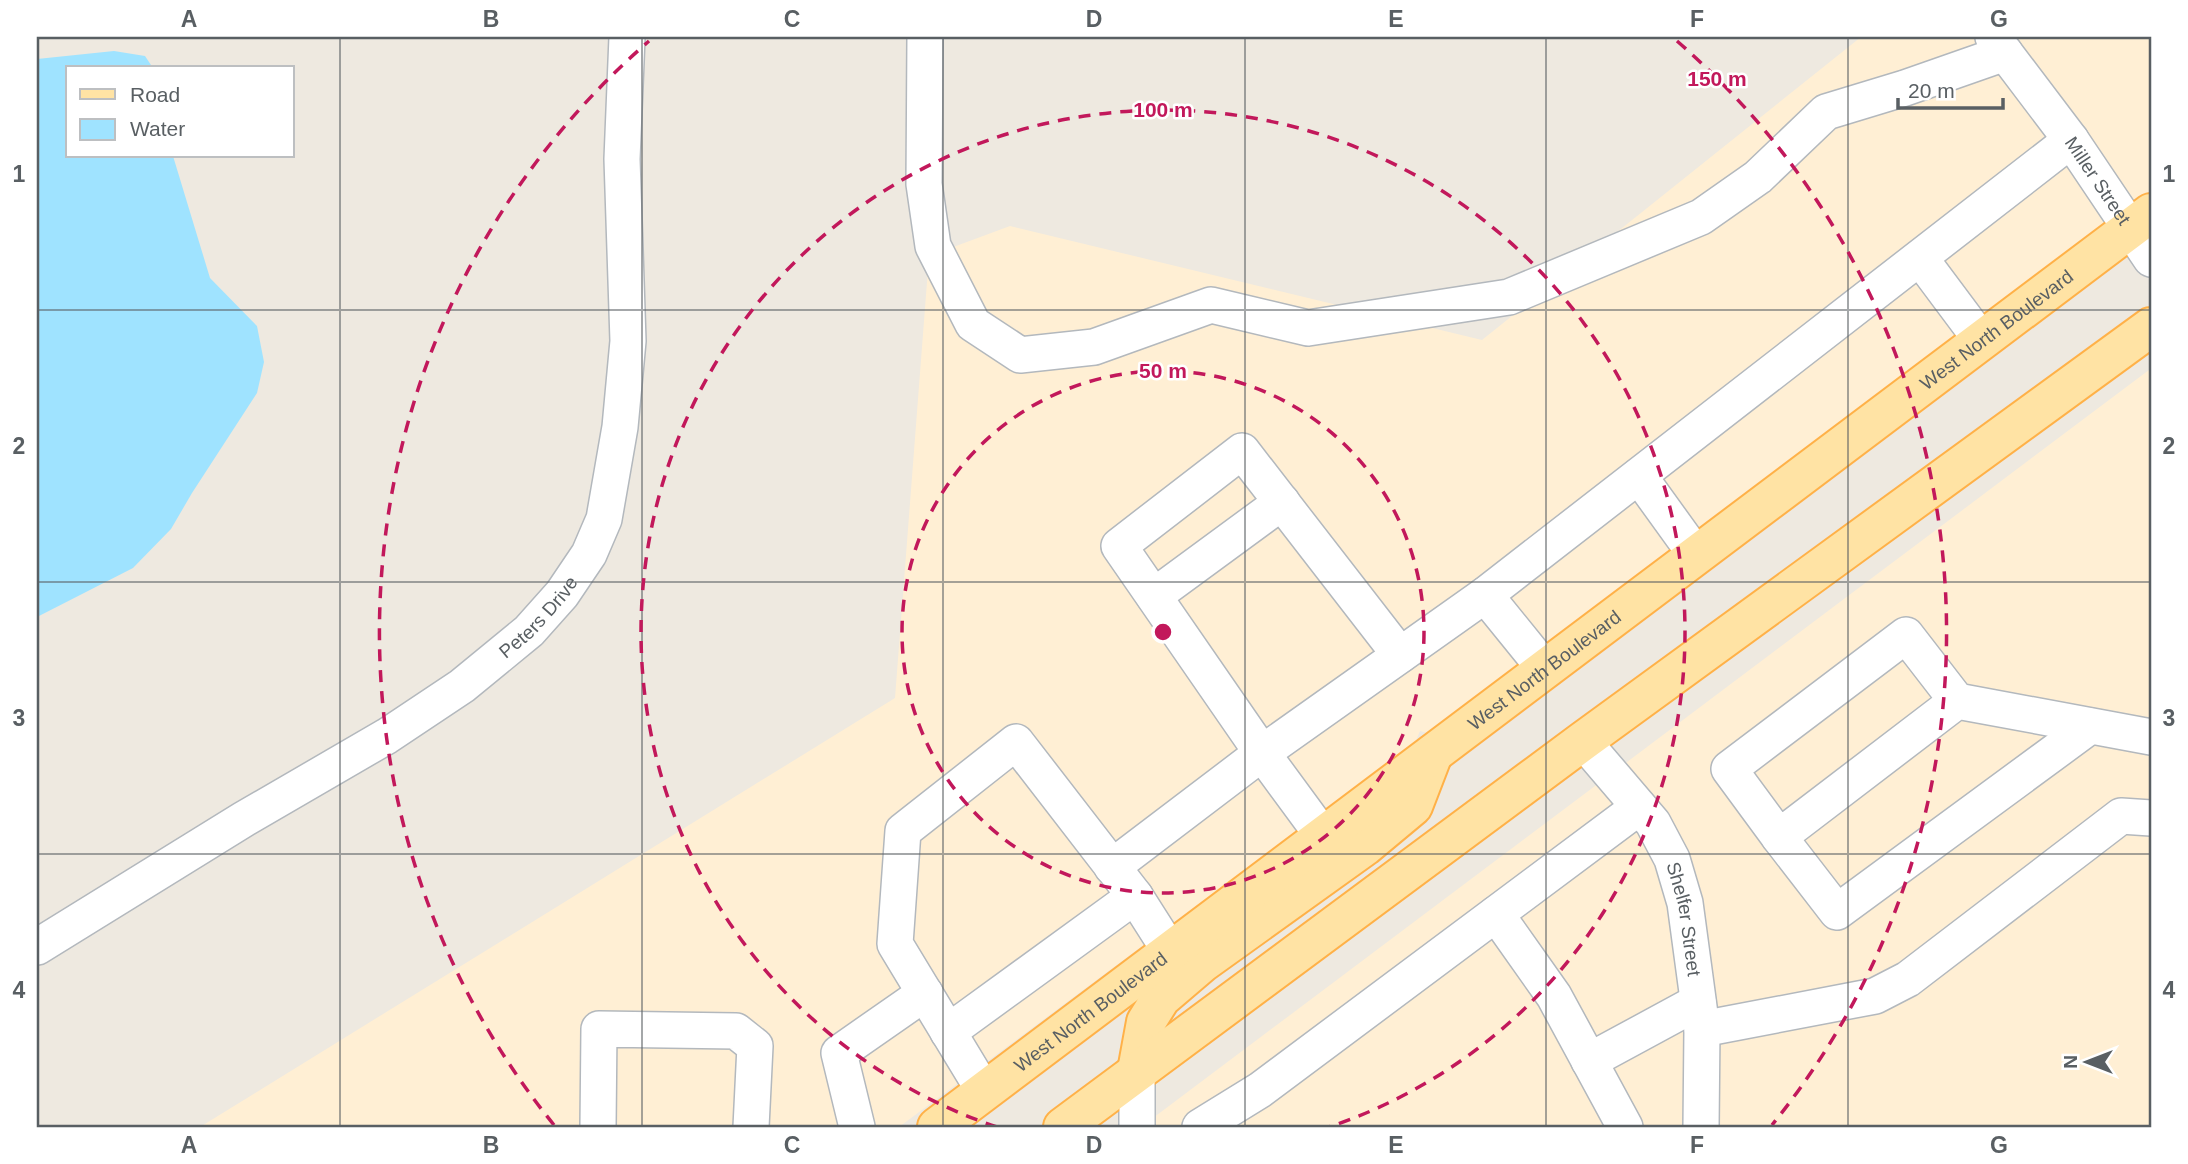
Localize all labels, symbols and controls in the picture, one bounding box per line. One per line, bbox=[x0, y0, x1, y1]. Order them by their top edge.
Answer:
text: A bbox=[181, 6, 197, 32]
text: B bbox=[483, 6, 499, 32]
text: C bbox=[784, 6, 800, 32]
text: D bbox=[1086, 6, 1102, 32]
text: E bbox=[1388, 6, 1404, 32]
text: F bbox=[1690, 6, 1704, 32]
text: G bbox=[1990, 6, 2008, 32]
legend bbox=[66, 66, 294, 158]
scale bar bbox=[1898, 66, 2002, 110]
text: 150 m bbox=[1687, 67, 1747, 90]
text: 20 m bbox=[1908, 79, 1955, 102]
text: Road bbox=[130, 83, 180, 106]
text: 100 m bbox=[1133, 98, 1193, 121]
text: Water bbox=[130, 117, 185, 140]
street label: Miller Street bbox=[2061, 133, 2136, 229]
text: 1 bbox=[13, 161, 26, 187]
text: 1 bbox=[2163, 161, 2176, 187]
street label: West North Boulevard bbox=[1916, 265, 2077, 394]
text: 50 m bbox=[1139, 359, 1187, 382]
text: 2 bbox=[13, 433, 25, 459]
text: 2 bbox=[2163, 433, 2175, 459]
street label: Peters Drive bbox=[495, 572, 581, 662]
street label: West North Boulevard bbox=[1464, 606, 1625, 734]
centre of rings bbox=[1151, 620, 1175, 644]
text: 3 bbox=[13, 705, 25, 731]
text: 3 bbox=[2163, 705, 2175, 731]
street label: Shelfer Street bbox=[1663, 859, 1705, 978]
street label: West North Boulevard bbox=[1010, 947, 1171, 1076]
text: 4 bbox=[13, 977, 26, 1003]
text: 4 bbox=[2163, 977, 2176, 1003]
north arrow bbox=[2052, 1028, 2122, 1098]
text: N bbox=[2060, 1055, 2081, 1069]
text: A bbox=[181, 1132, 197, 1158]
text: B bbox=[483, 1132, 499, 1158]
text: C bbox=[784, 1132, 800, 1158]
text: D bbox=[1086, 1132, 1102, 1158]
text: E bbox=[1388, 1132, 1404, 1158]
text: F bbox=[1690, 1132, 1704, 1158]
text: G bbox=[1990, 1132, 2008, 1158]

